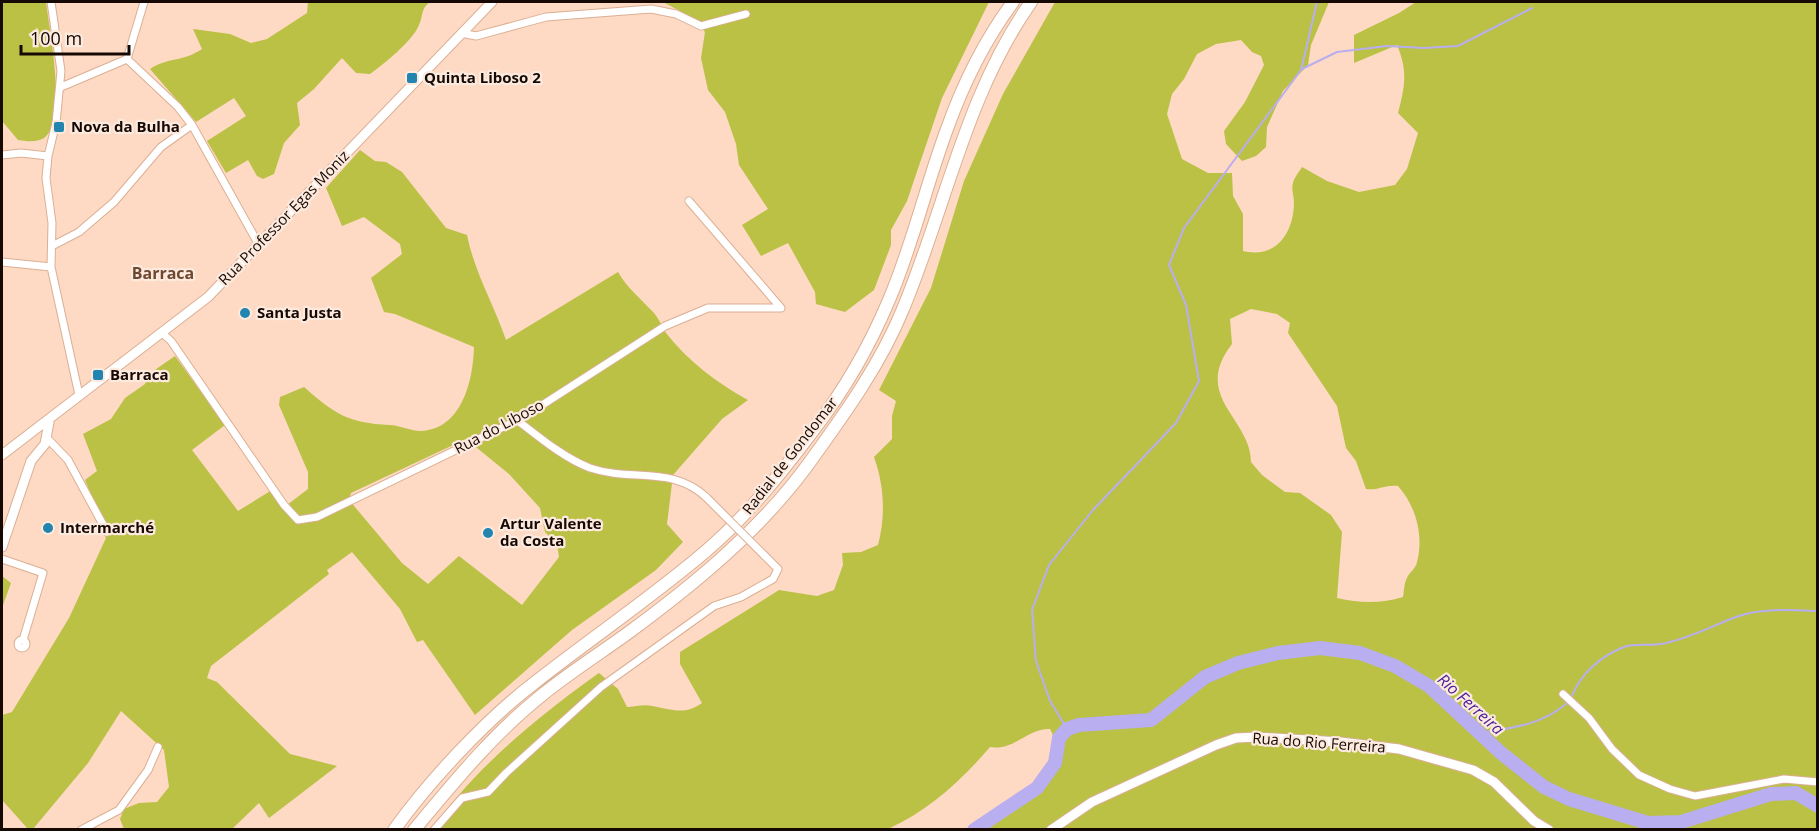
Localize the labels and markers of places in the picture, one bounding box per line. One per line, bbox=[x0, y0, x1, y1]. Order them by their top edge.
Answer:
place label: Quinta Liboso 2 bbox=[424, 67, 541, 87]
marker: Quinta Liboso 2 bbox=[405, 71, 419, 85]
place label: Nova da Bulha bbox=[71, 116, 180, 136]
marker: Nova da Bulha bbox=[52, 120, 66, 134]
place label: Santa Justa bbox=[257, 302, 342, 322]
marker: Santa Justa bbox=[238, 306, 252, 320]
place label: Barraca bbox=[110, 364, 169, 384]
marker: Barraca bbox=[91, 368, 105, 382]
place label: Artur Valente da Costa bbox=[500, 513, 602, 550]
place label: Intermarché bbox=[60, 517, 154, 537]
marker: Intermarché bbox=[41, 521, 55, 535]
marker: Artur Valente da Costa bbox=[481, 526, 495, 540]

